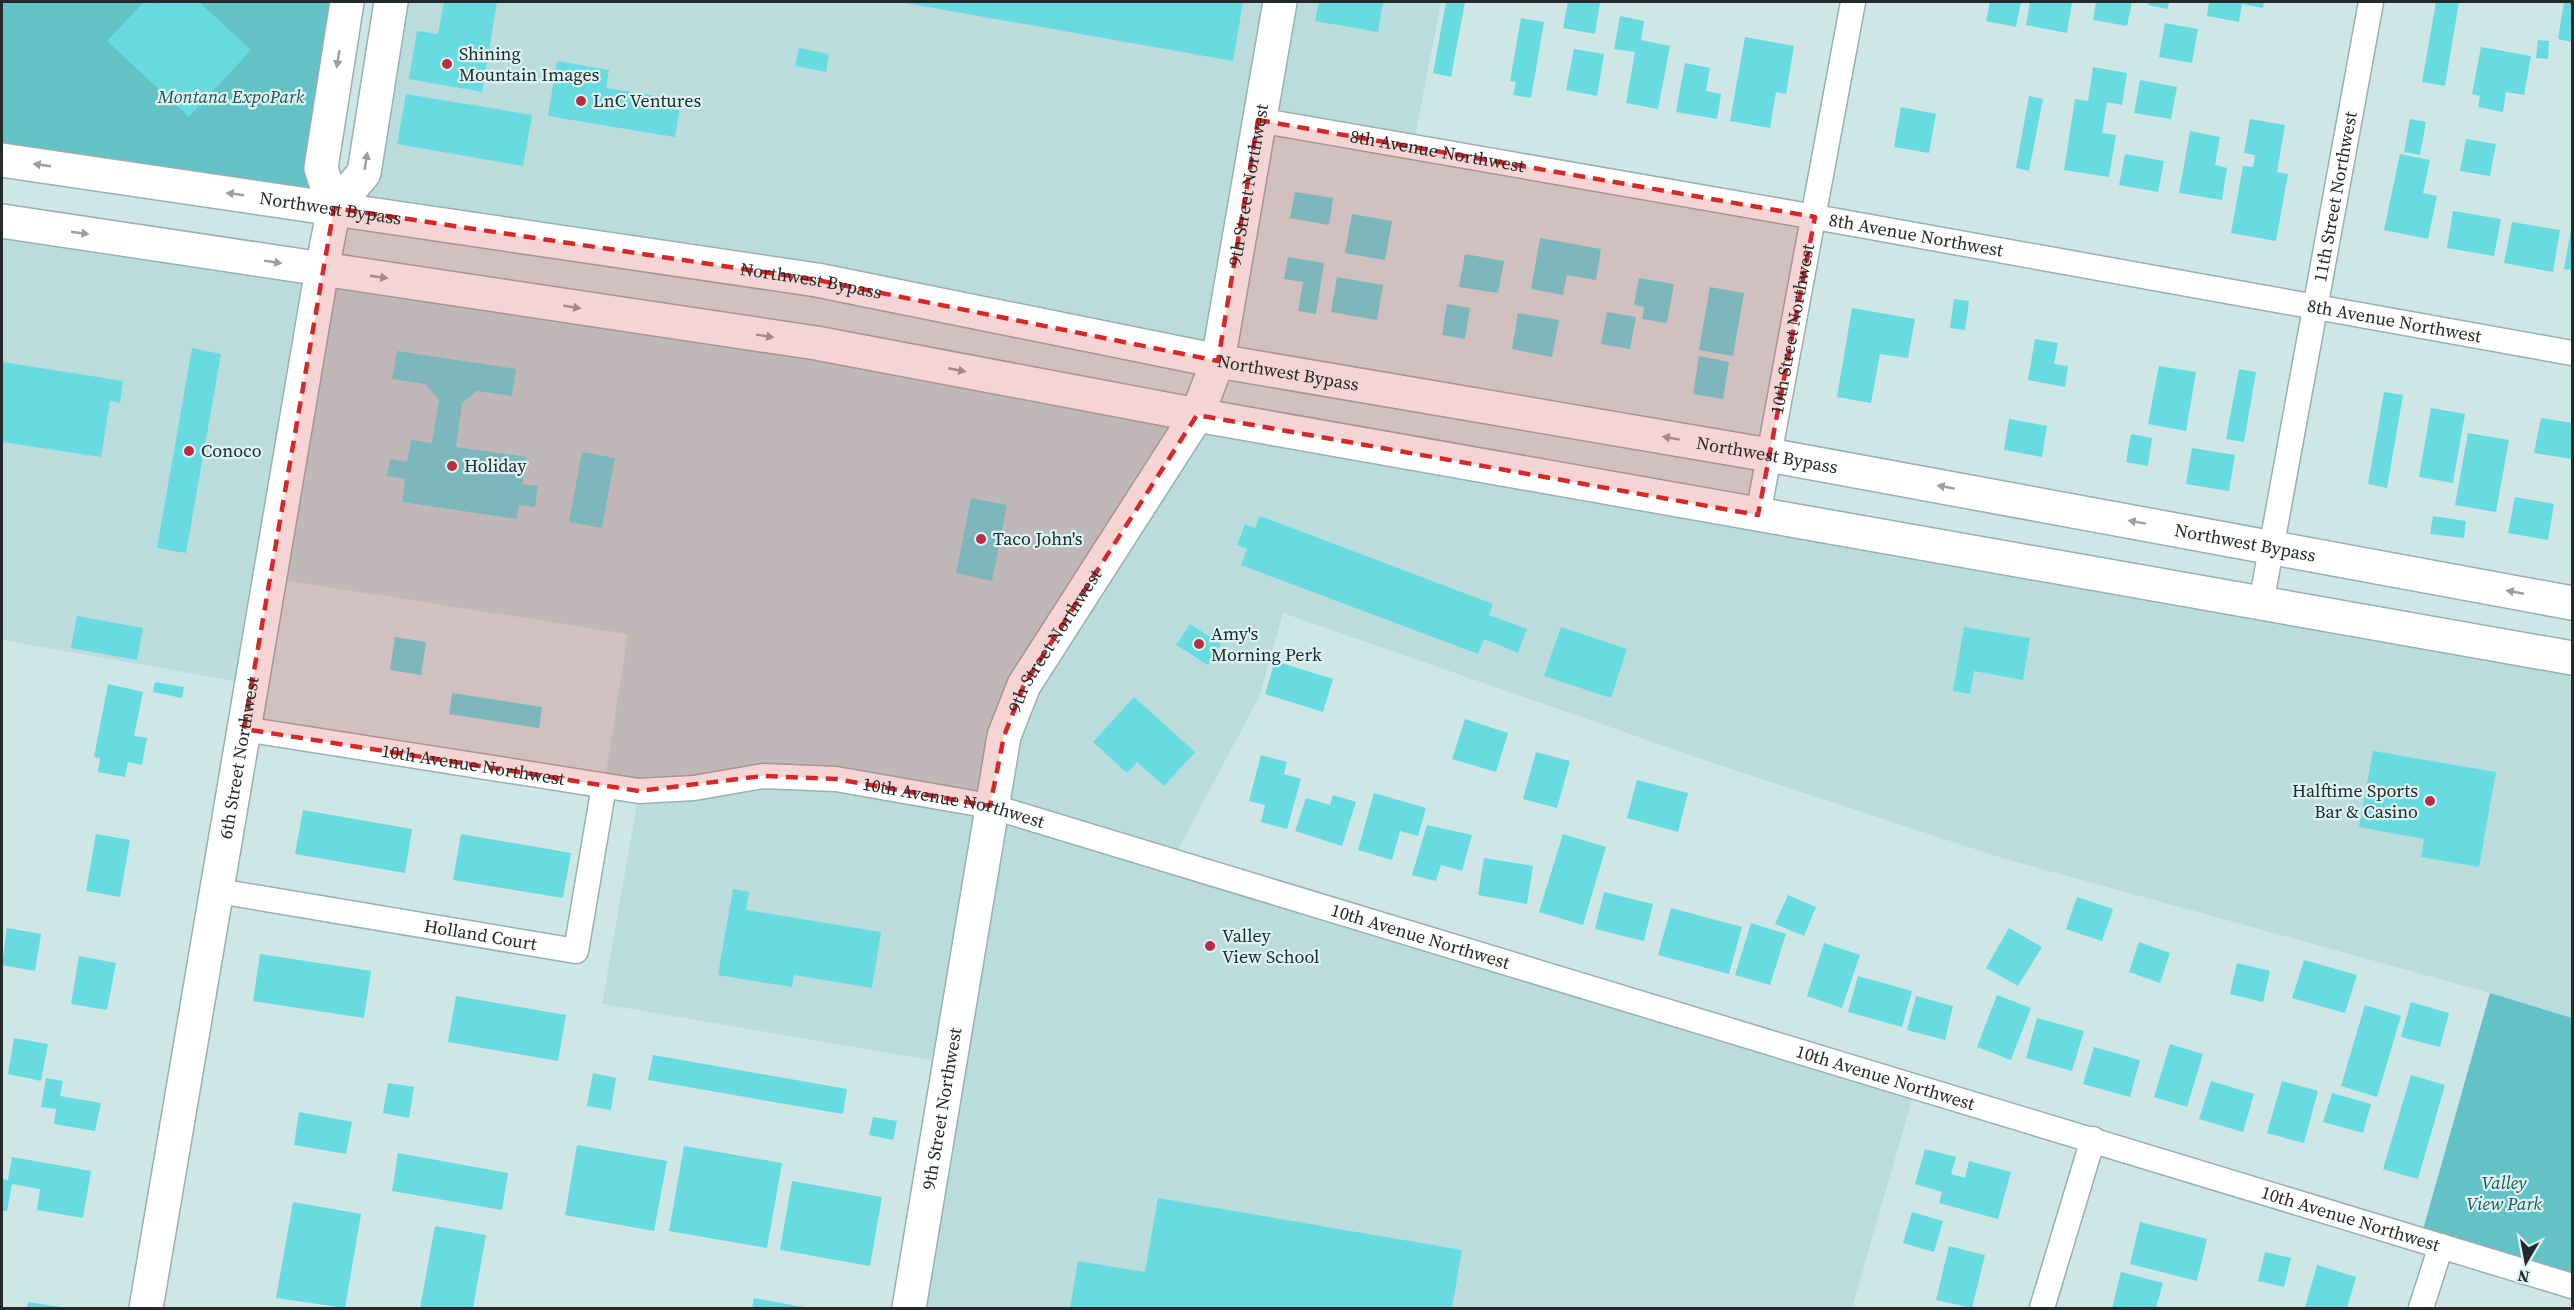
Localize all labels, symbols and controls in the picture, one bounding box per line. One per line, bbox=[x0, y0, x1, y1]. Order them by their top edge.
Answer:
place label: Shining Mountain Images bbox=[459, 41, 600, 87]
one-way arrow bbox=[333, 50, 342, 69]
marker: Shining Mountain Images bbox=[440, 57, 454, 71]
park label: Montana ExpoPark bbox=[157, 84, 305, 109]
place label: LnC Ventures bbox=[593, 88, 701, 113]
marker: LnC Ventures bbox=[574, 94, 588, 108]
street label: 9th Street Northwest bbox=[1222, 102, 1274, 268]
street label: 11th Street Northwest bbox=[2307, 109, 2363, 284]
street label: 8th Avenue Northwest bbox=[1348, 123, 1527, 178]
one-way arrow bbox=[361, 151, 370, 170]
one-way arrow bbox=[32, 161, 51, 170]
street label: Northwest Bypass bbox=[258, 185, 403, 231]
one-way arrow bbox=[225, 189, 244, 198]
street label: 8th Avenue Northwest bbox=[1827, 207, 2005, 263]
one-way arrow bbox=[71, 228, 90, 237]
street label: 10th Street Northwest bbox=[1764, 242, 1820, 416]
street label: Northwest Bypass bbox=[739, 256, 884, 305]
one-way arrow bbox=[264, 257, 283, 266]
one-way arrow bbox=[370, 273, 389, 282]
street label: 8th Avenue Northwest bbox=[2305, 293, 2484, 349]
one-way arrow bbox=[563, 302, 582, 311]
one-way arrow bbox=[756, 331, 775, 340]
street label: Northwest Bypass bbox=[1216, 348, 1361, 397]
one-way arrow bbox=[948, 366, 967, 375]
street label: Northwest Bypass bbox=[1695, 430, 1840, 479]
one-way arrow bbox=[1661, 433, 1680, 442]
place label: Conoco bbox=[201, 438, 262, 463]
marker: Conoco bbox=[182, 444, 196, 458]
place label: Holiday bbox=[464, 453, 527, 478]
marker: Holiday bbox=[445, 459, 459, 473]
one-way arrow bbox=[1936, 482, 1955, 491]
one-way arrow bbox=[2128, 517, 2147, 526]
street label: Northwest Bypass bbox=[2173, 517, 2318, 568]
place label: Taco John's bbox=[993, 526, 1083, 551]
marker: Taco John's bbox=[974, 532, 988, 546]
street label: 9th Street Northwest bbox=[1001, 564, 1107, 716]
one-way arrow bbox=[2505, 587, 2524, 596]
place label: Amy's Morning Perk bbox=[1211, 621, 1322, 667]
marker: Amy's Morning Perk bbox=[1192, 637, 1206, 651]
street label: 6th Street Northwest bbox=[213, 675, 265, 841]
street label: 10th Avenue Northwest bbox=[380, 738, 567, 791]
street label: 10th Avenue Northwest bbox=[861, 771, 1048, 834]
place label: Halftime Sports Bar & Casino bbox=[2292, 778, 2418, 824]
marker: Halftime Sports Bar & Casino bbox=[2423, 794, 2437, 808]
street label: 10th Avenue Northwest bbox=[1328, 897, 1513, 975]
street label: Holland Court bbox=[422, 913, 539, 956]
place label: Valley View School bbox=[1222, 923, 1319, 969]
marker: Valley View School bbox=[1203, 939, 1217, 953]
street label: 9th Street Northwest bbox=[916, 1026, 967, 1192]
street label: 10th Avenue Northwest bbox=[1793, 1038, 1978, 1116]
park label: Valley View Park bbox=[2466, 1170, 2542, 1216]
street label: 10th Avenue Northwest bbox=[2258, 1179, 2443, 1257]
north arrow bbox=[2496, 1232, 2556, 1292]
text: N bbox=[2515, 1265, 2531, 1289]

